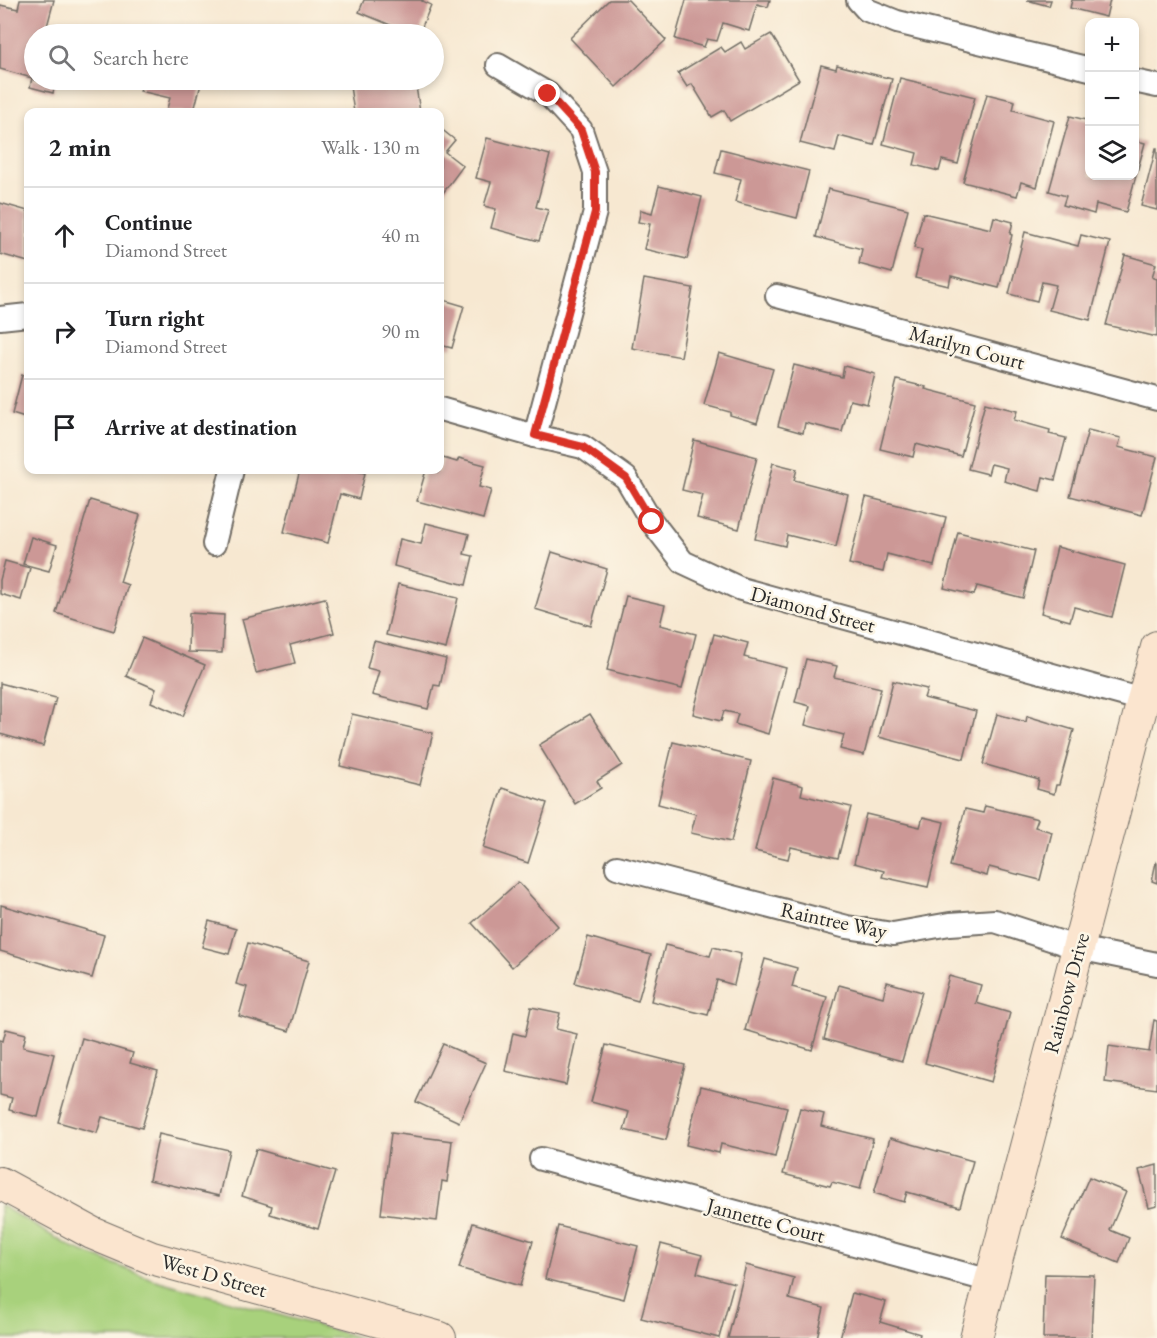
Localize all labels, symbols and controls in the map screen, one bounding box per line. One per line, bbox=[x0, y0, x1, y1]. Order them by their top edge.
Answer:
map controls bbox=[1085, 18, 1139, 180]
button: + bbox=[1085, 18, 1139, 72]
search box bbox=[24, 24, 444, 90]
icon: search bbox=[45, 41, 78, 74]
text: Search here bbox=[93, 43, 188, 72]
button: − bbox=[1085, 72, 1139, 126]
route end bbox=[534, 80, 560, 106]
button: layers bbox=[1085, 126, 1139, 180]
text: 2 min bbox=[48, 130, 111, 164]
text: Walk · 130 m bbox=[321, 134, 420, 160]
text: Continue bbox=[105, 208, 192, 237]
icon: ahead bbox=[48, 219, 81, 252]
text: 40 m bbox=[381, 222, 420, 248]
text: Diamond Street bbox=[105, 237, 227, 263]
text: Turn right bbox=[105, 304, 204, 333]
icon: right bbox=[48, 315, 81, 348]
text: 90 m bbox=[381, 318, 420, 344]
street label: Marilyn Court bbox=[906, 319, 1028, 375]
text: Diamond Street bbox=[105, 333, 227, 359]
icon: arrive bbox=[48, 411, 81, 444]
text: Arrive at destination bbox=[105, 413, 297, 442]
route start bbox=[638, 508, 664, 534]
street label: Diamond Street bbox=[748, 579, 879, 639]
street label: Raintree Way bbox=[778, 896, 890, 945]
street label: Rainbow Drive bbox=[1037, 930, 1095, 1056]
street label: Jannette Court bbox=[702, 1191, 829, 1249]
street label: West D Street bbox=[158, 1247, 271, 1303]

